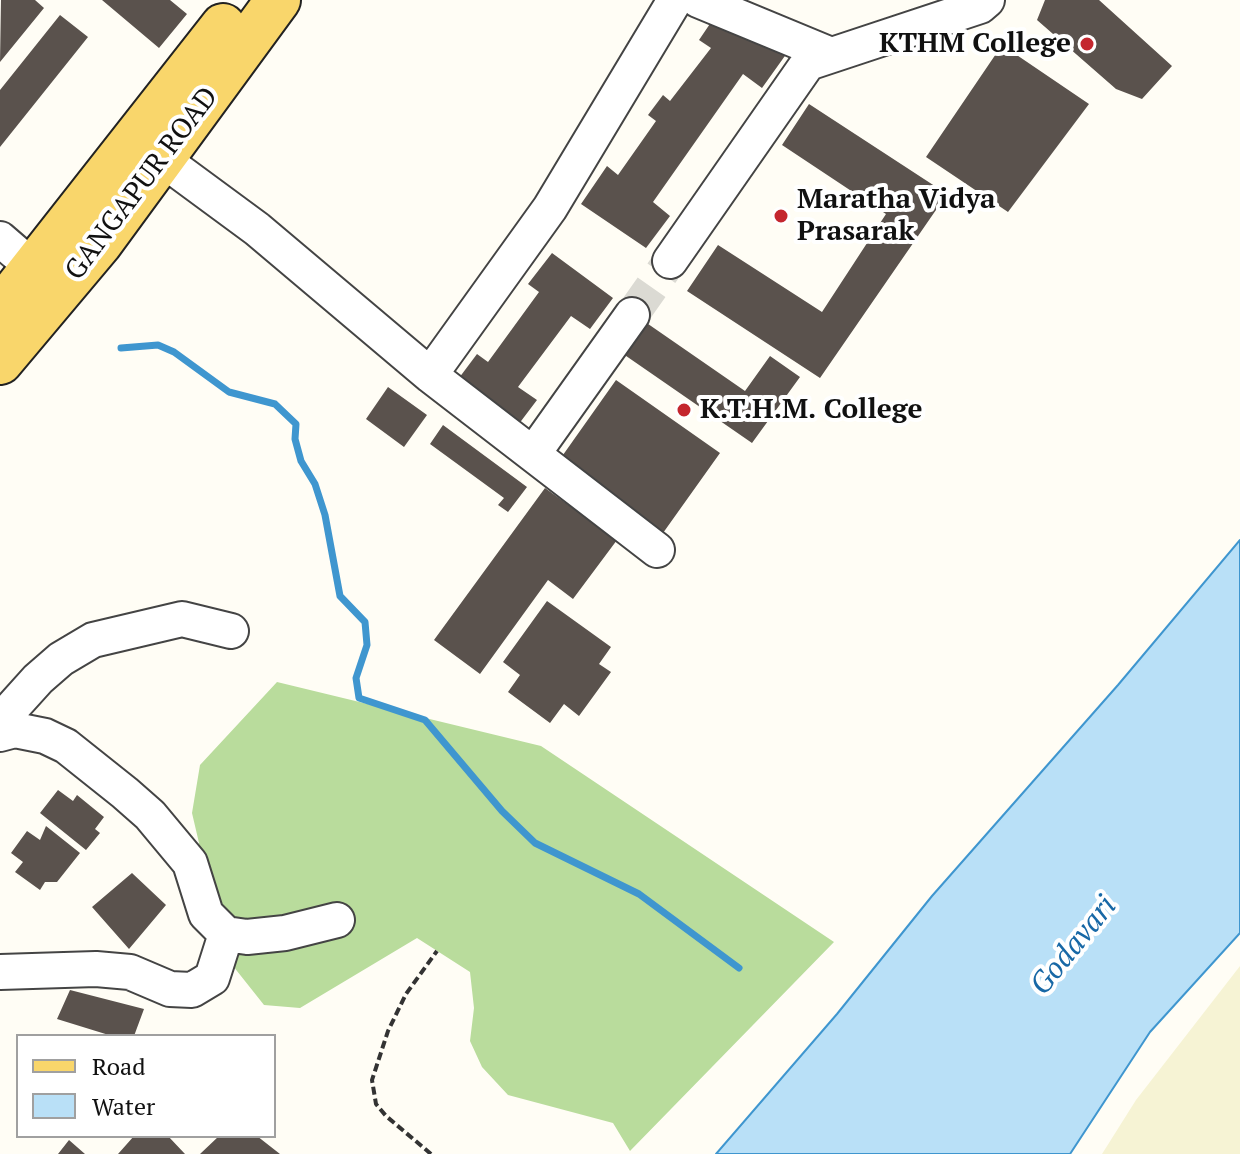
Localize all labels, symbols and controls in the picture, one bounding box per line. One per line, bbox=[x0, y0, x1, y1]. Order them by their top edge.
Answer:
place label: KTHM College bbox=[879, 27, 1071, 61]
marker: KTHM College bbox=[1078, 35, 1096, 53]
street label: GANGAPUR ROAD bbox=[59, 81, 225, 287]
place label: Maratha Vidya Prasarak bbox=[797, 183, 996, 249]
marker: Maratha Vidya Prasarak bbox=[772, 207, 790, 225]
place label: K.T.H.M. College bbox=[700, 393, 923, 427]
marker: K.T.H.M. College bbox=[675, 401, 693, 419]
water label: Godavari bbox=[1023, 889, 1125, 1003]
legend bbox=[16, 1034, 276, 1138]
text: Road bbox=[92, 1050, 146, 1082]
text: Water bbox=[92, 1090, 155, 1122]

